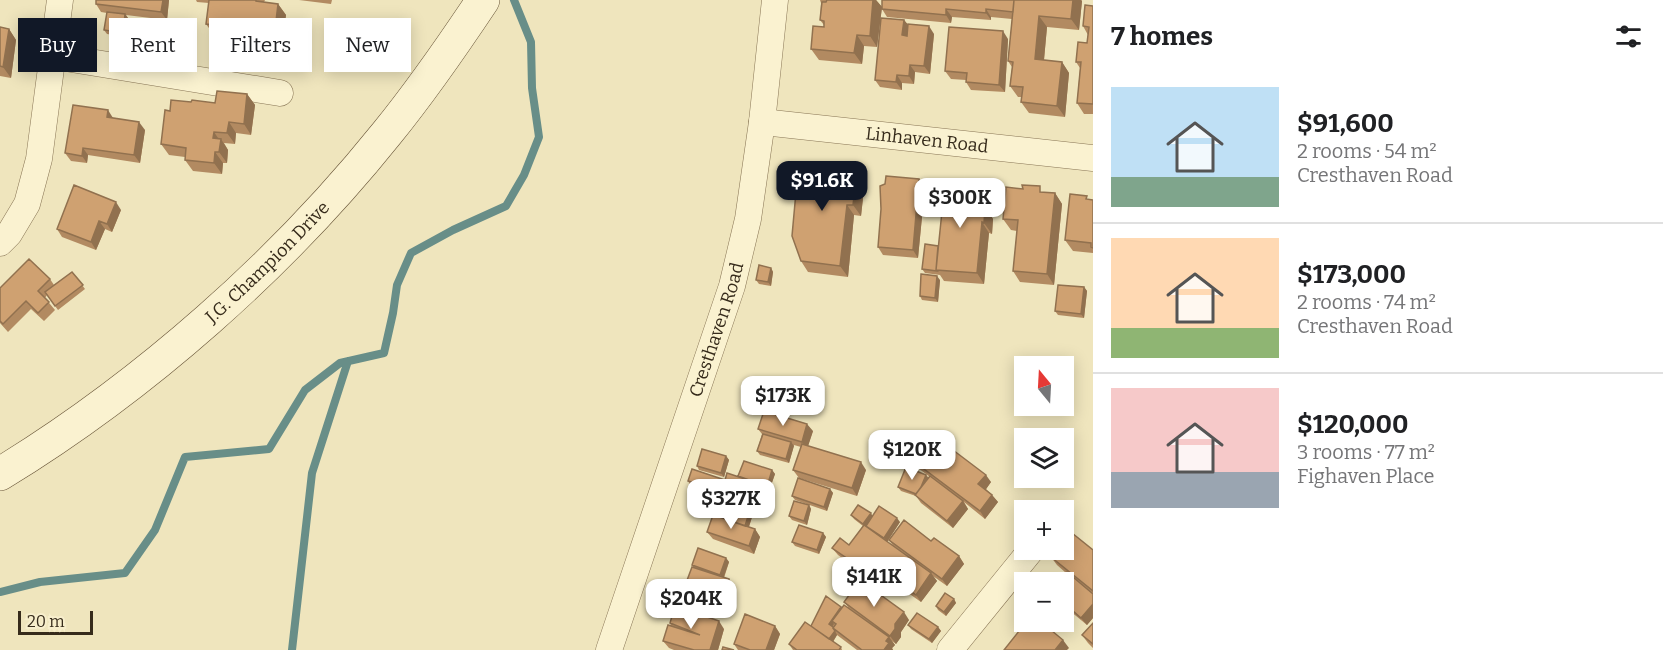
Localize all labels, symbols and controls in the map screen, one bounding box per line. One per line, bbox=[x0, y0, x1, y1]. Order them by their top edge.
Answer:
chip: Buy bbox=[18, 18, 97, 72]
chip: Rent bbox=[109, 18, 197, 72]
chip: Filters bbox=[209, 18, 312, 72]
chip: New bbox=[324, 18, 411, 72]
icon: filters bbox=[1612, 20, 1645, 53]
text: 7 homes bbox=[1111, 21, 1213, 52]
text: $91,600 bbox=[1297, 108, 1394, 139]
icon: home bbox=[1159, 111, 1231, 183]
street label: Linhaven Road bbox=[864, 122, 990, 158]
text: 2 rooms · 54 m² bbox=[1297, 139, 1437, 163]
pin: $91.6K bbox=[773, 161, 871, 212]
text: Cresthaven Road bbox=[1297, 163, 1453, 187]
text: $91.6K bbox=[790, 168, 854, 192]
pin: $300K bbox=[918, 178, 1002, 229]
text: $300K bbox=[928, 185, 992, 209]
street label: J.G. Champion Drive bbox=[200, 197, 334, 328]
text: $173,000 bbox=[1297, 259, 1406, 290]
street label: Cresthaven Road bbox=[684, 260, 748, 400]
icon: home bbox=[1159, 262, 1231, 334]
text: 2 rooms · 74 m² bbox=[1297, 290, 1436, 314]
text: Cresthaven Road bbox=[1297, 314, 1453, 338]
north arrow bbox=[1014, 356, 1074, 416]
map controls bbox=[1014, 356, 1074, 632]
pin: $173K bbox=[741, 376, 825, 427]
text: $173K bbox=[755, 383, 811, 407]
text: $120,000 bbox=[1297, 409, 1409, 440]
icon: home bbox=[1159, 412, 1231, 484]
button: layers bbox=[1014, 428, 1074, 488]
pin: $120K bbox=[870, 430, 954, 481]
text: $120K bbox=[883, 437, 942, 461]
text: 3 rooms · 77 m² bbox=[1297, 440, 1435, 464]
text: Fighaven Place bbox=[1297, 464, 1434, 488]
pin: $327K bbox=[689, 479, 773, 530]
text: $327K bbox=[701, 486, 761, 510]
button: + bbox=[1014, 500, 1074, 560]
pin: $141K bbox=[832, 557, 916, 608]
text: $141K bbox=[846, 564, 902, 588]
button: − bbox=[1014, 572, 1074, 632]
pin: $204K bbox=[649, 579, 733, 630]
text: $204K bbox=[660, 586, 722, 610]
scale bar bbox=[18, 608, 93, 636]
text: 20 m bbox=[27, 612, 64, 631]

